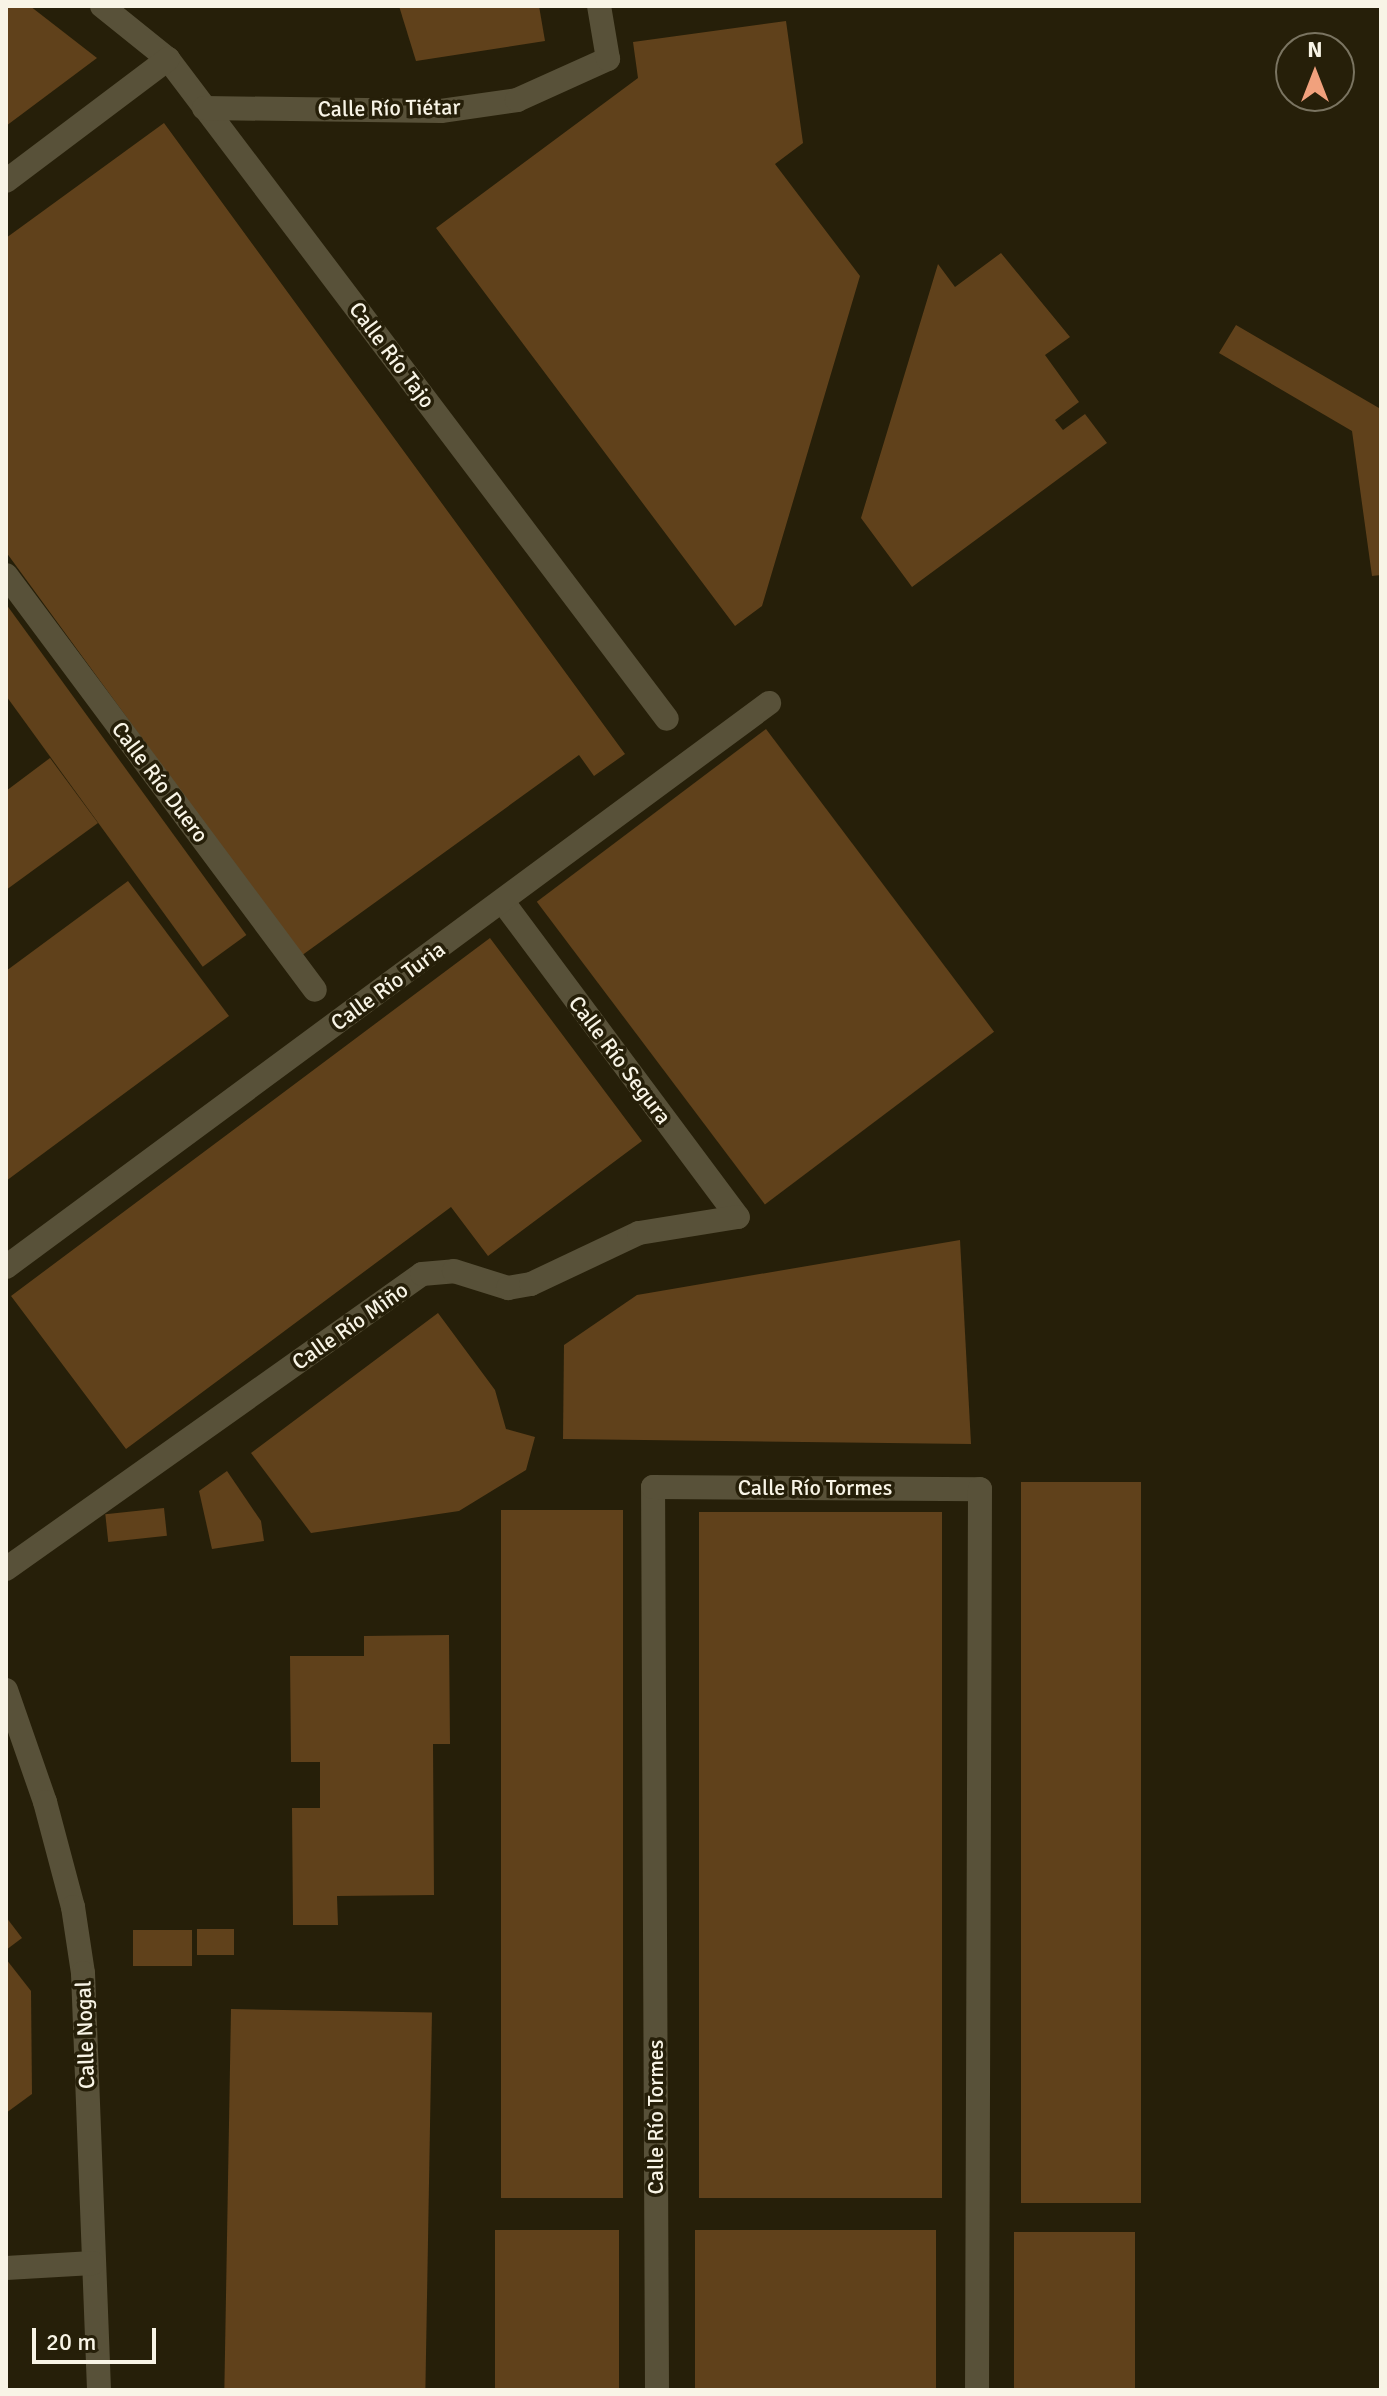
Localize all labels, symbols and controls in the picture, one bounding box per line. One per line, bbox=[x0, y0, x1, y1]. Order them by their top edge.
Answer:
north arrow bbox=[1275, 32, 1355, 112]
text: N bbox=[1307, 36, 1323, 63]
street label: Calle Río Tiétar bbox=[317, 94, 461, 122]
street label: Calle Río Tajo bbox=[344, 297, 440, 413]
street label: Calle Río Duero bbox=[106, 716, 214, 848]
street label: Calle Río Turia bbox=[326, 936, 450, 1036]
street label: Calle Río Segura bbox=[563, 991, 677, 1129]
street label: Calle Río Miño bbox=[287, 1276, 413, 1376]
street label: Calle Río Tormes bbox=[738, 1475, 892, 1501]
street label: Calle Nogal bbox=[70, 1980, 100, 2090]
street label: Calle Río Tormes bbox=[643, 2040, 669, 2194]
scale bar bbox=[36, 2312, 160, 2362]
text: 20 m bbox=[46, 2327, 96, 2357]

